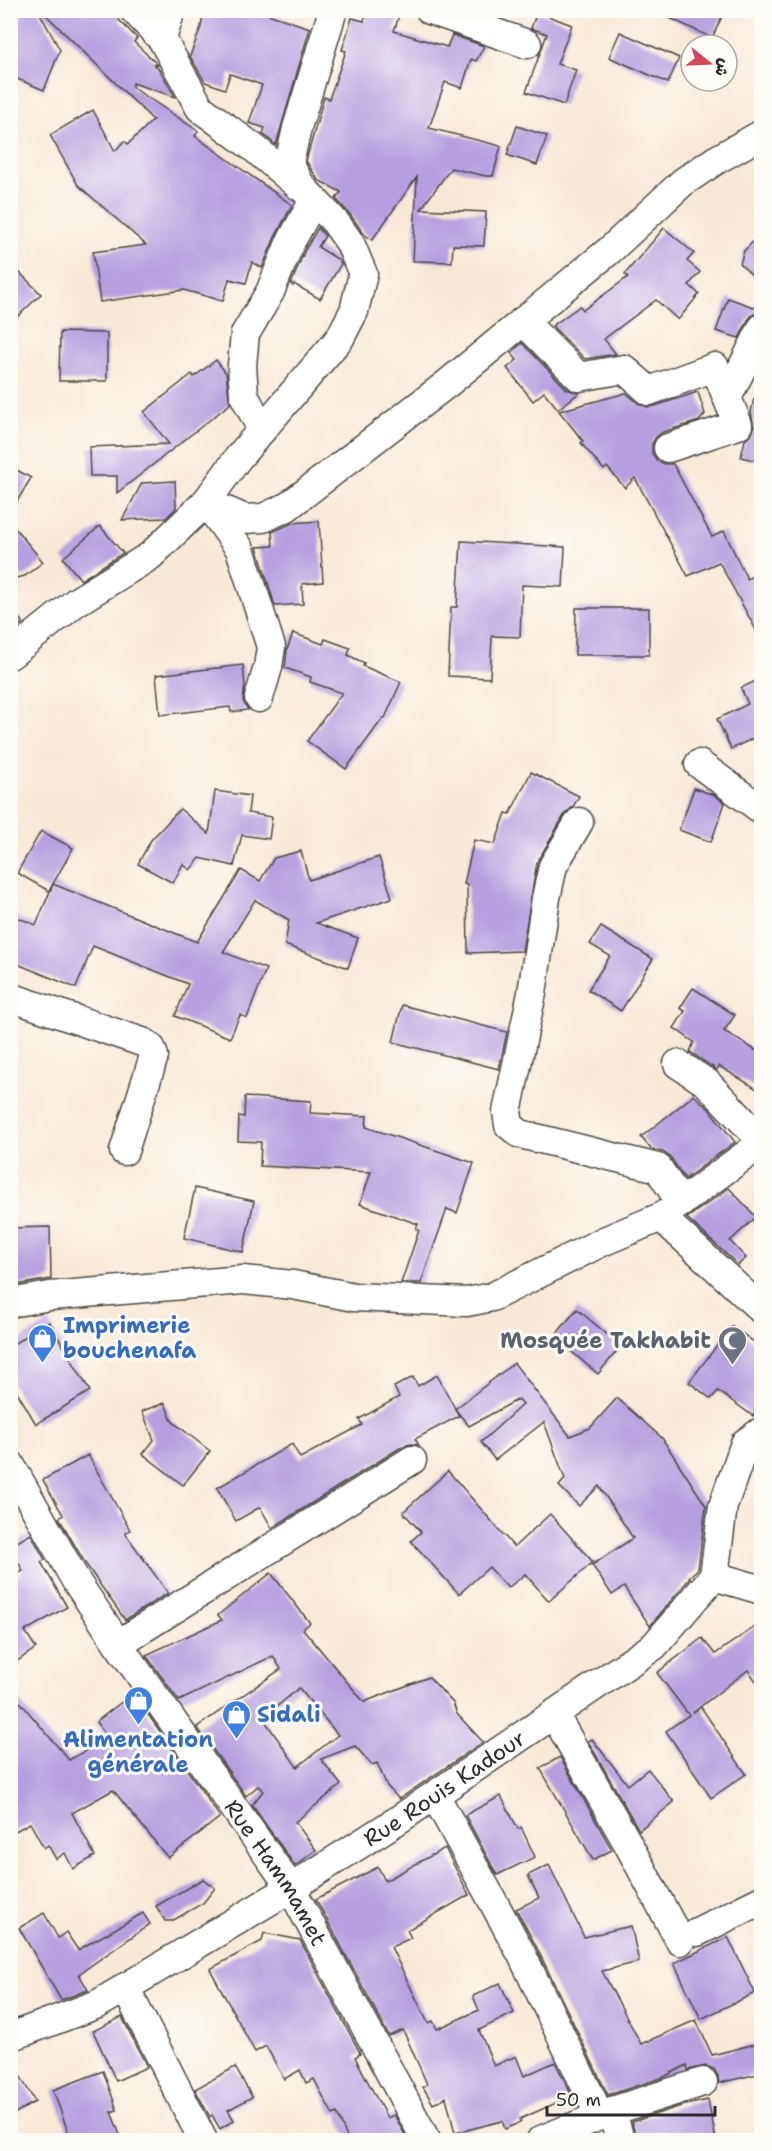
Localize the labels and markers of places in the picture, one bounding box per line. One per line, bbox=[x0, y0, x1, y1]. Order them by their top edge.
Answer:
place label: Imprimerie bouchenafa bbox=[63, 1311, 196, 1365]
shop icon: Imprimerie bouchenafa bbox=[26, 1322, 58, 1364]
mosque icon: Mosquée Takhabit bbox=[716, 1324, 748, 1366]
place label: Mosquée Takhabit bbox=[500, 1326, 711, 1355]
shop icon: Alimentation générale bbox=[122, 1684, 154, 1726]
shop icon: Sidali bbox=[220, 1698, 252, 1740]
place label: Sidali bbox=[257, 1700, 321, 1729]
place label: Alimentation générale bbox=[63, 1725, 213, 1779]

